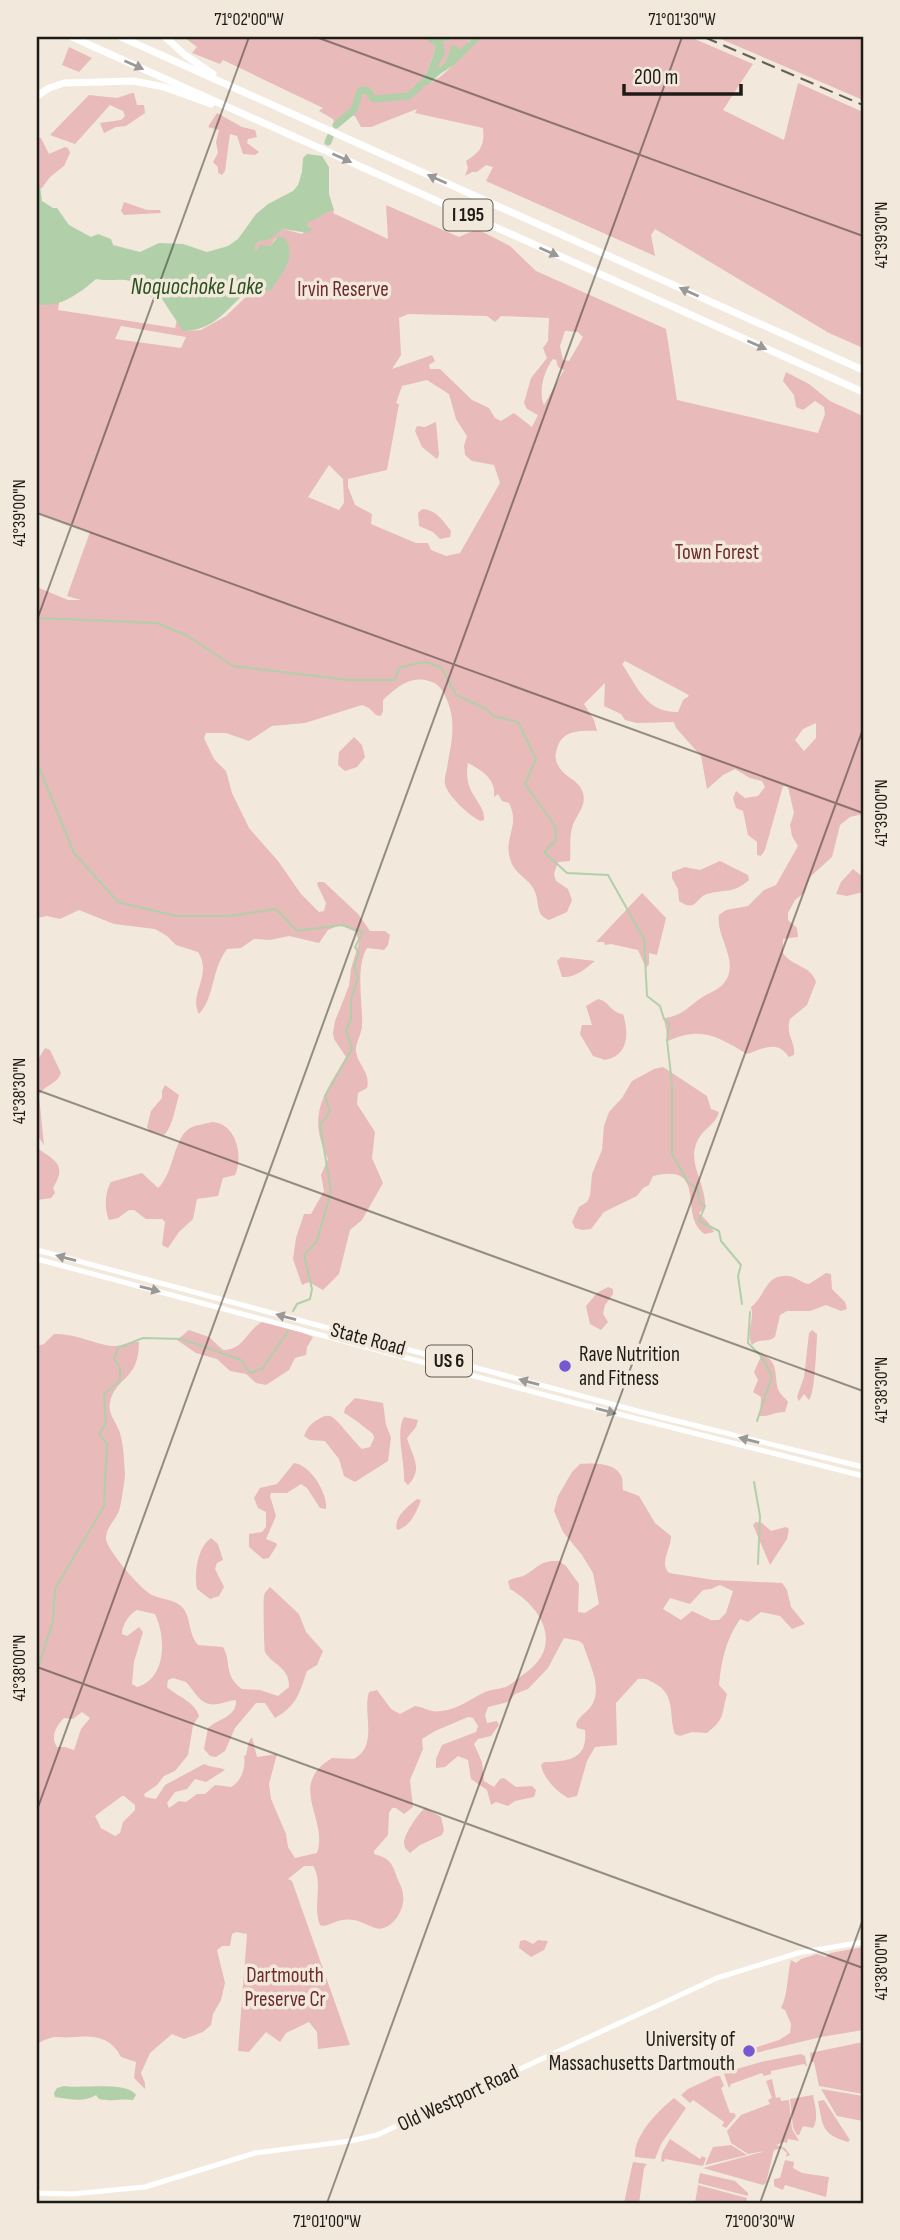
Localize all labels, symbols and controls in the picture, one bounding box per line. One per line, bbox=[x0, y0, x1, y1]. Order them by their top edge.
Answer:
text: 71°02'00"W bbox=[214, 9, 284, 30]
text: 71°01'30"W bbox=[648, 9, 716, 30]
scale bar bbox=[624, 52, 741, 96]
one-way arrow bbox=[124, 59, 145, 70]
text: 200 m bbox=[634, 65, 678, 90]
one-way arrow bbox=[332, 152, 352, 164]
one-way arrow bbox=[427, 173, 447, 185]
road number: I 195 bbox=[444, 200, 492, 230]
text: 41°39'30"N bbox=[871, 202, 892, 268]
one-way arrow bbox=[539, 246, 559, 258]
water label: Noquochoke Lake bbox=[131, 273, 263, 301]
park label: Irvin Reserve bbox=[297, 277, 389, 302]
one-way arrow bbox=[679, 286, 699, 298]
one-way arrow bbox=[747, 339, 767, 350]
text: 41°39'00"N bbox=[9, 479, 30, 547]
park label: Town Forest bbox=[675, 540, 759, 565]
text: 41°39'00"N bbox=[871, 779, 892, 847]
text: 41°38'30"N bbox=[9, 1058, 30, 1124]
one-way arrow bbox=[55, 1252, 77, 1263]
one-way arrow bbox=[139, 1284, 161, 1295]
one-way arrow bbox=[275, 1311, 297, 1322]
street label: State Road bbox=[328, 1317, 408, 1361]
place label: Rave Nutrition and Fitness bbox=[579, 1342, 680, 1391]
road number: US 6 bbox=[426, 1345, 472, 1376]
text: 41°38'30"N bbox=[871, 1357, 892, 1423]
marker: Rave Nutrition and Fitness bbox=[557, 1358, 573, 1374]
one-way arrow bbox=[518, 1376, 540, 1387]
one-way arrow bbox=[596, 1407, 617, 1417]
one-way arrow bbox=[738, 1434, 760, 1445]
text: 41°38'00"N bbox=[9, 1634, 30, 1702]
text: 41°38'00"N bbox=[871, 1933, 892, 2001]
park label: Dartmouth Preserve Cr bbox=[244, 1963, 326, 2012]
place label: University of Massachusetts Dartmouth bbox=[549, 2027, 736, 2076]
marker: University of Massachusetts Dartmouth bbox=[741, 2043, 757, 2059]
street label: Old Westport Road bbox=[394, 2059, 522, 2137]
text: 71°01'00"W bbox=[293, 2211, 361, 2232]
text: 71°00'30"W bbox=[725, 2211, 795, 2232]

